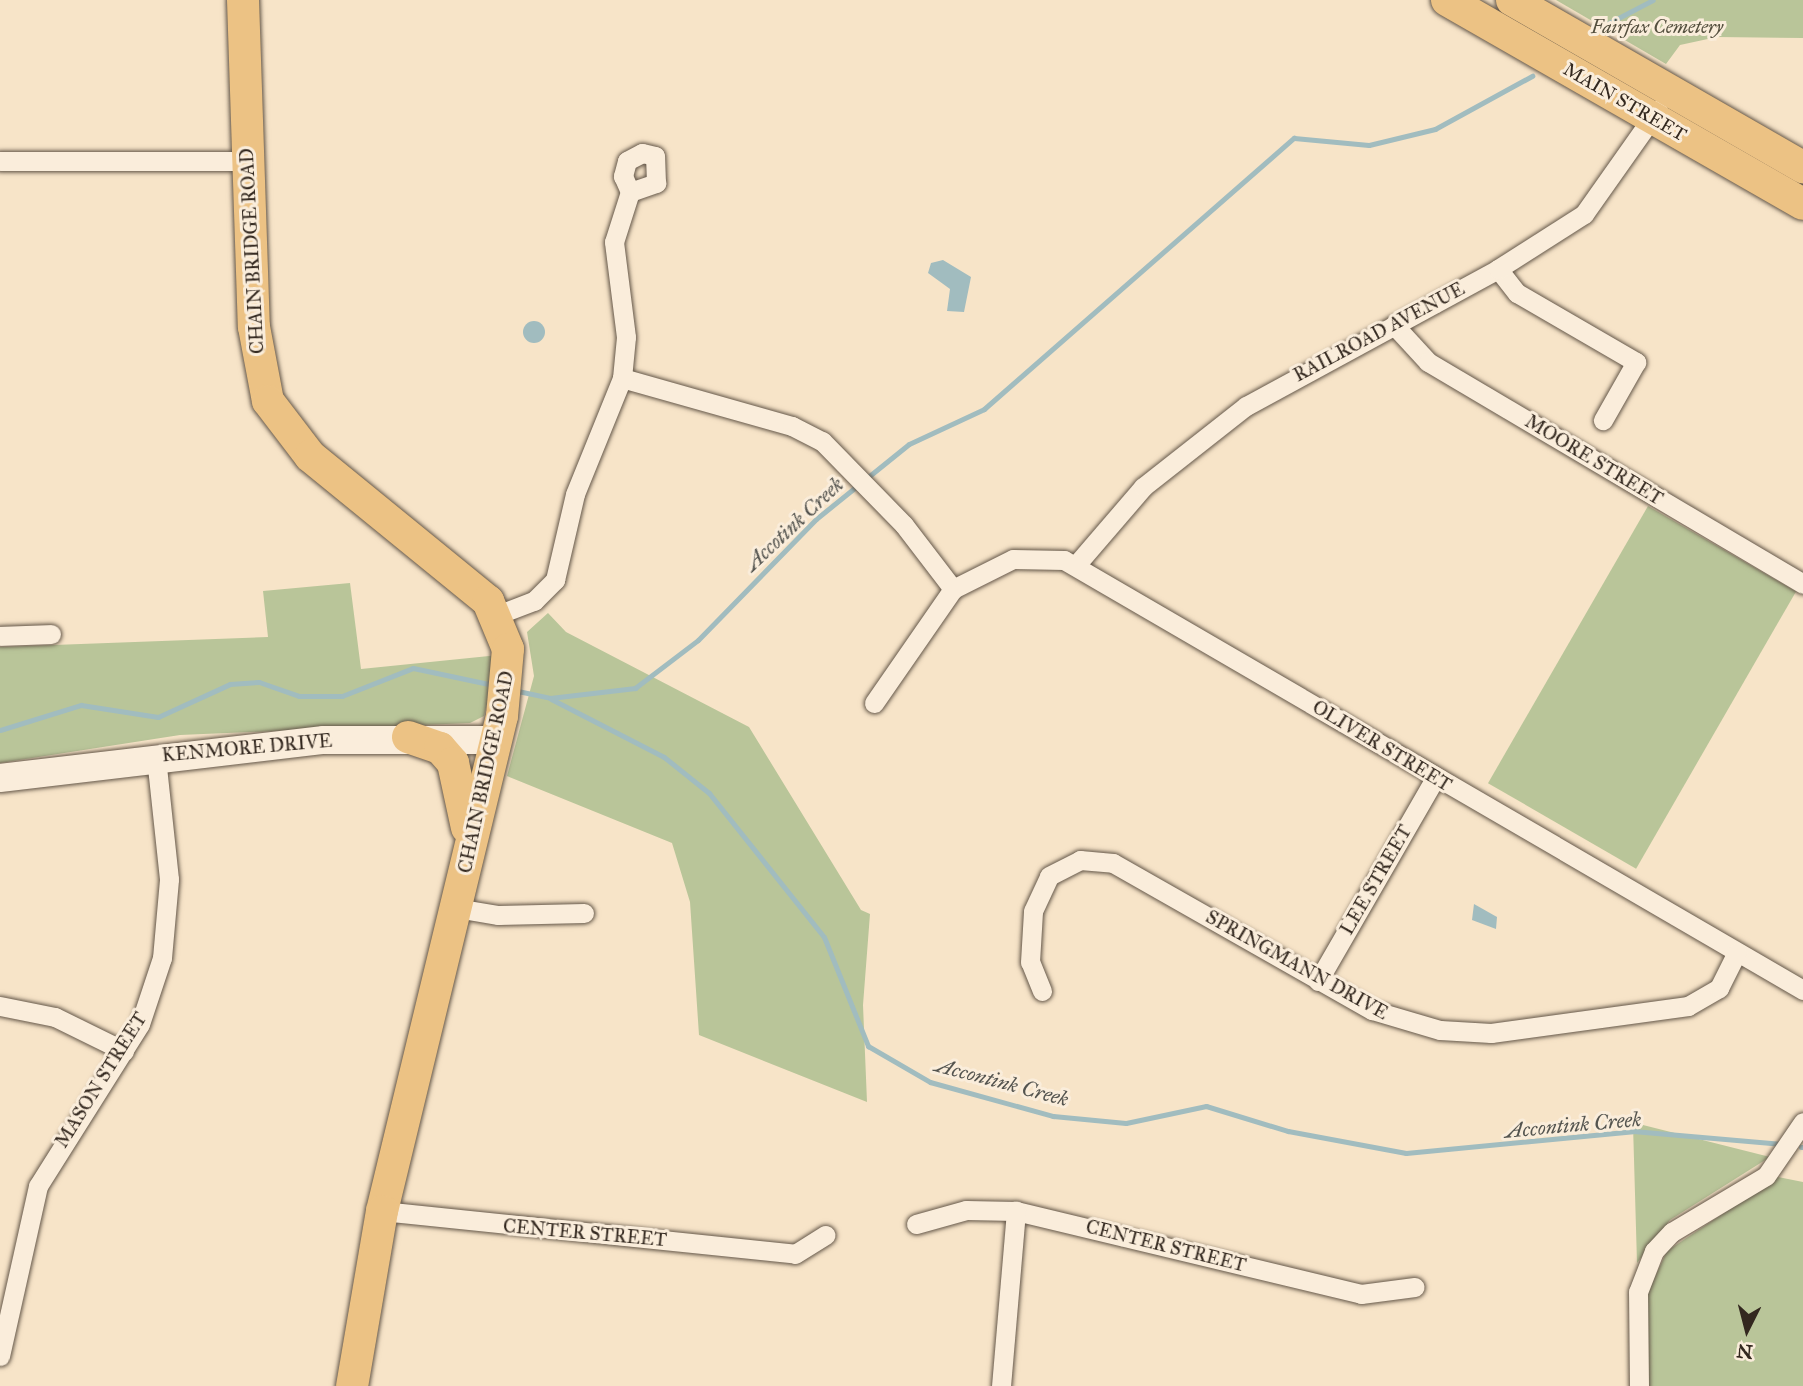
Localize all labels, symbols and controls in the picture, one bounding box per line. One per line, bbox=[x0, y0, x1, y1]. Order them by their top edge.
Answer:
park label: Fairfax Cemetery bbox=[1591, 16, 1723, 38]
street label: MAIN STREET bbox=[1559, 58, 1691, 146]
street label: CHAIN BRIDGE ROAD bbox=[235, 147, 269, 355]
street label: RAILROAD AVENUE bbox=[1290, 277, 1468, 387]
street label: MOORE STREET bbox=[1521, 410, 1667, 510]
water label: Accotink Creek bbox=[739, 472, 849, 576]
street label: CHAIN BRIDGE ROAD bbox=[453, 669, 519, 875]
street label: OLIVER STREET bbox=[1308, 695, 1456, 797]
street label: KENMORE DRIVE bbox=[161, 729, 333, 767]
street label: LEE STREET bbox=[1335, 821, 1417, 939]
street label: SPRINGMANN DRIVE bbox=[1202, 905, 1392, 1025]
street label: MASON STREET bbox=[50, 1008, 152, 1152]
water label: Accontink Creek bbox=[933, 1052, 1071, 1112]
water label: Accontink Creek bbox=[1504, 1106, 1642, 1144]
street label: CENTER STREET bbox=[502, 1214, 668, 1252]
street label: CENTER STREET bbox=[1084, 1215, 1248, 1277]
north arrow bbox=[1712, 1295, 1782, 1365]
text: N bbox=[1736, 1339, 1754, 1364]

